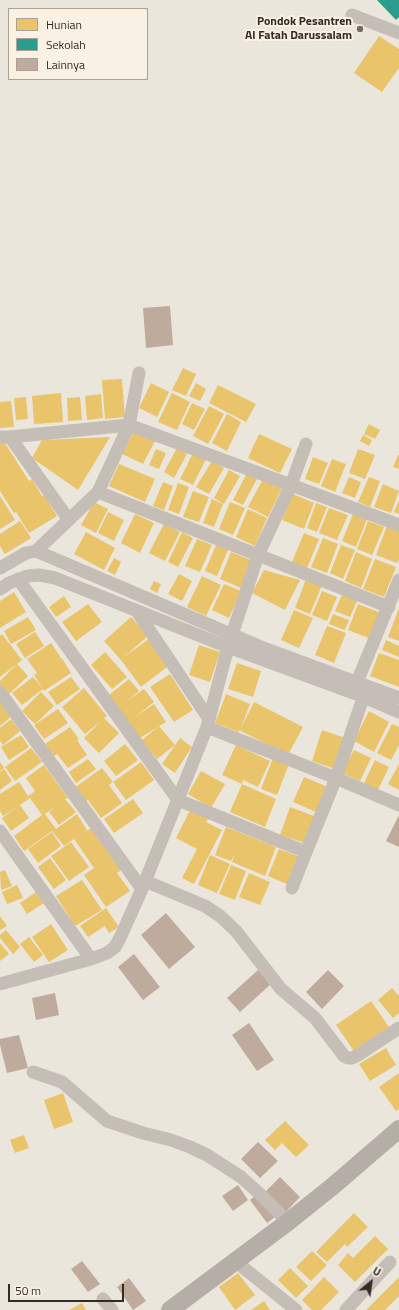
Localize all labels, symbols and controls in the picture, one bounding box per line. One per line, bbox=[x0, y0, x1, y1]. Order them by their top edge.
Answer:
legend bbox=[8, 8, 148, 80]
text: Hunian bbox=[46, 15, 82, 34]
place label: Pondok Pesantren Al Fatah Darussalam bbox=[245, 15, 352, 43]
marker: Pondok Pesantren Al Fatah Darussalam bbox=[355, 24, 365, 34]
text: Sekolah bbox=[46, 35, 86, 54]
text: Lainnya bbox=[46, 55, 85, 74]
north arrow bbox=[351, 1262, 391, 1302]
text: U bbox=[370, 1263, 384, 1280]
scale bar bbox=[10, 1276, 126, 1302]
text: 50 m bbox=[15, 1281, 41, 1300]

